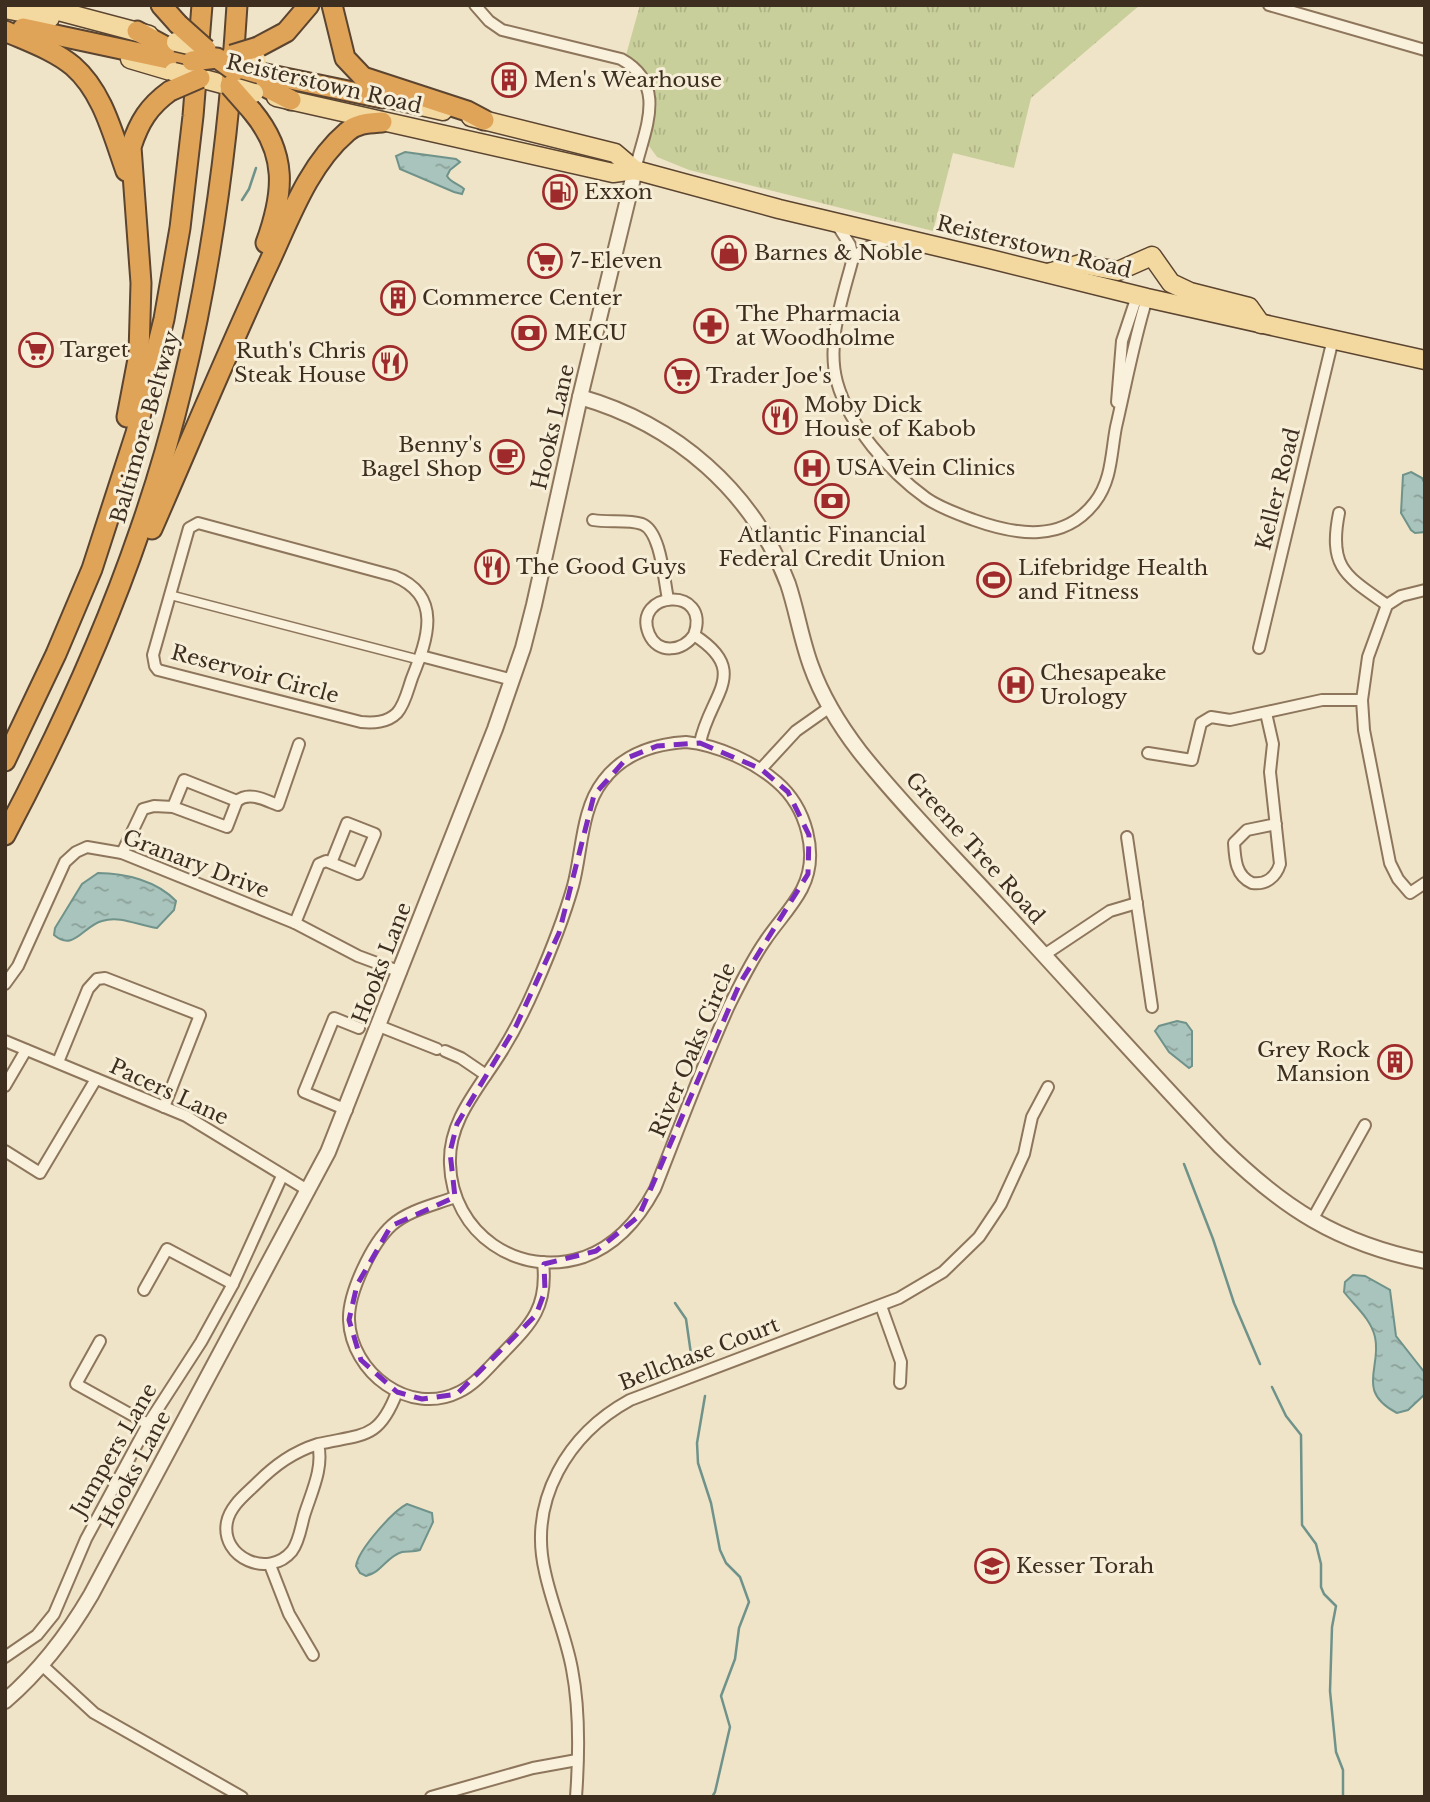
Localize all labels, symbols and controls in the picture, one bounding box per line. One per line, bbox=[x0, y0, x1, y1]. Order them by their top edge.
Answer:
street label: Reisterstown Road bbox=[224, 49, 424, 119]
building icon: Men's Wearhouse bbox=[490, 61, 528, 99]
place label: Men's Wearhouse bbox=[534, 67, 722, 93]
fuel station icon: Exxon bbox=[541, 173, 579, 211]
place label: Exxon bbox=[584, 179, 653, 205]
street label: Reisterstown Road bbox=[934, 210, 1134, 284]
shop icon: Barnes & Noble bbox=[710, 234, 748, 272]
place label: Barnes & Noble bbox=[754, 240, 923, 266]
supermarket icon: 7-Eleven bbox=[526, 242, 564, 280]
place label: 7-Eleven bbox=[570, 248, 662, 274]
building icon: Commerce Center bbox=[379, 279, 417, 317]
place label: Commerce Center bbox=[422, 285, 622, 311]
place label: The Pharmacia at Woodholme bbox=[736, 301, 900, 351]
pharmacy icon: The Pharmacia at Woodholme bbox=[692, 307, 730, 345]
bank icon: MECU bbox=[510, 314, 548, 352]
place label: MECU bbox=[554, 320, 627, 346]
street label: Baltimore Beltway bbox=[105, 327, 185, 526]
supermarket icon: Target bbox=[17, 331, 55, 369]
place label: Target bbox=[60, 337, 129, 363]
place label: Ruth's Chris Steak House bbox=[234, 338, 366, 388]
restaurant icon: Ruth's Chris Steak House bbox=[371, 344, 409, 382]
supermarket icon: Trader Joe's bbox=[663, 357, 701, 395]
street label: Hooks Lane bbox=[526, 362, 580, 492]
place label: Trader Joe's bbox=[706, 363, 832, 389]
place label: Moby Dick House of Kabob bbox=[804, 392, 976, 442]
restaurant icon: Moby Dick House of Kabob bbox=[761, 398, 799, 436]
street label: Keller Road bbox=[1250, 425, 1306, 553]
place label: Benny's Bagel Shop bbox=[361, 432, 482, 482]
cafe icon: Benny's Bagel Shop bbox=[488, 438, 526, 476]
hospital icon: USA Vein Clinics bbox=[793, 449, 831, 487]
place label: USA Vein Clinics bbox=[836, 455, 1015, 481]
bank icon: Atlantic Financial Federal Credit Union bbox=[813, 482, 851, 520]
place label: Atlantic Financial Federal Credit Union bbox=[718, 522, 946, 572]
restaurant icon: The Good Guys bbox=[473, 548, 511, 586]
place label: The Good Guys bbox=[516, 554, 686, 580]
place label: Lifebridge Health and Fitness bbox=[1018, 555, 1208, 605]
sports icon: Lifebridge Health and Fitness bbox=[975, 561, 1013, 599]
street label: Reservoir Circle bbox=[168, 639, 342, 709]
place label: Chesapeake Urology bbox=[1040, 660, 1167, 710]
hospital icon: Chesapeake Urology bbox=[997, 666, 1035, 704]
street label: Greene Tree Road bbox=[900, 767, 1050, 929]
street label: Granary Drive bbox=[119, 824, 273, 904]
street label: Hooks Lane bbox=[347, 898, 417, 1028]
street label: River Oaks Circle bbox=[644, 959, 742, 1141]
place label: Grey Rock Mansion bbox=[1257, 1037, 1370, 1087]
building icon: Grey Rock Mansion bbox=[1376, 1043, 1414, 1081]
street label: Pacers Lane bbox=[105, 1053, 233, 1131]
street label: Bellchase Court bbox=[615, 1312, 783, 1396]
street label: Jumpers Lane bbox=[64, 1379, 163, 1524]
street label: Hooks Lane bbox=[93, 1406, 177, 1532]
school or university icon: Kesser Torah bbox=[973, 1547, 1011, 1585]
place label: Kesser Torah bbox=[1016, 1553, 1154, 1579]

